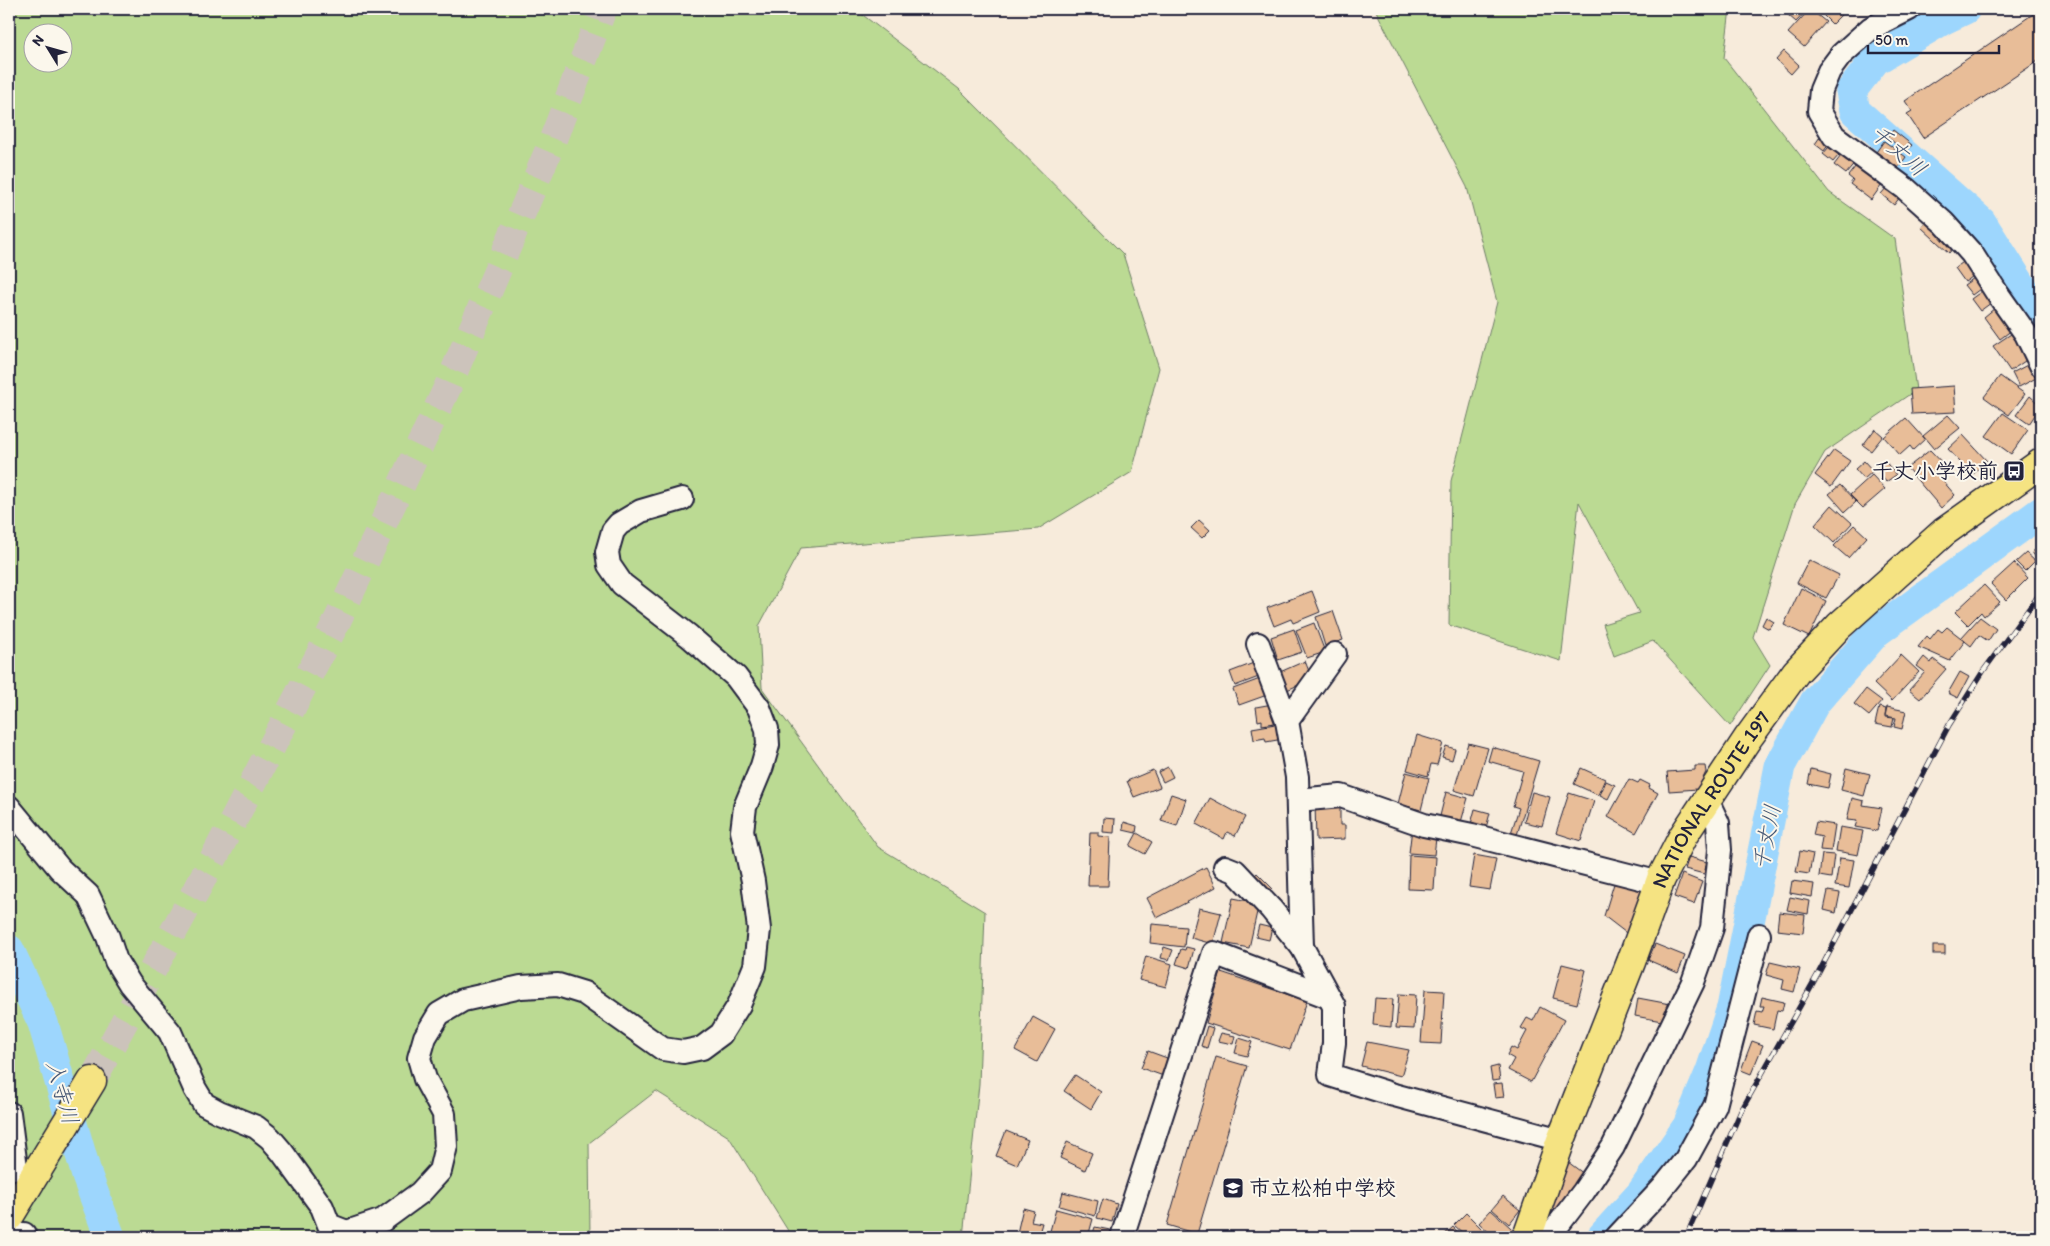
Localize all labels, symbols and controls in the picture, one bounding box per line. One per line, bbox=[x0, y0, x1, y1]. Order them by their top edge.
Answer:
north arrow bbox=[22, 22, 72, 72]
scale bar bbox=[1868, 22, 1999, 54]
text: 50 m bbox=[1875, 31, 1908, 49]
text: N bbox=[28, 32, 48, 49]
water label: 千丈川 bbox=[1865, 119, 1932, 182]
place label: 千丈小学校前 bbox=[1872, 458, 1998, 483]
bus stop icon: 千丈小学校前 bbox=[2002, 459, 2026, 483]
street label: NATIONAL ROUTE 197 bbox=[1646, 706, 1775, 891]
water label: 千丈川 bbox=[1747, 802, 1786, 872]
water label: 入寺川 bbox=[40, 1057, 85, 1128]
place label: 市立松柏中学校 bbox=[1249, 1175, 1396, 1200]
school or university icon: 市立松柏中学校 bbox=[1221, 1176, 1245, 1200]

